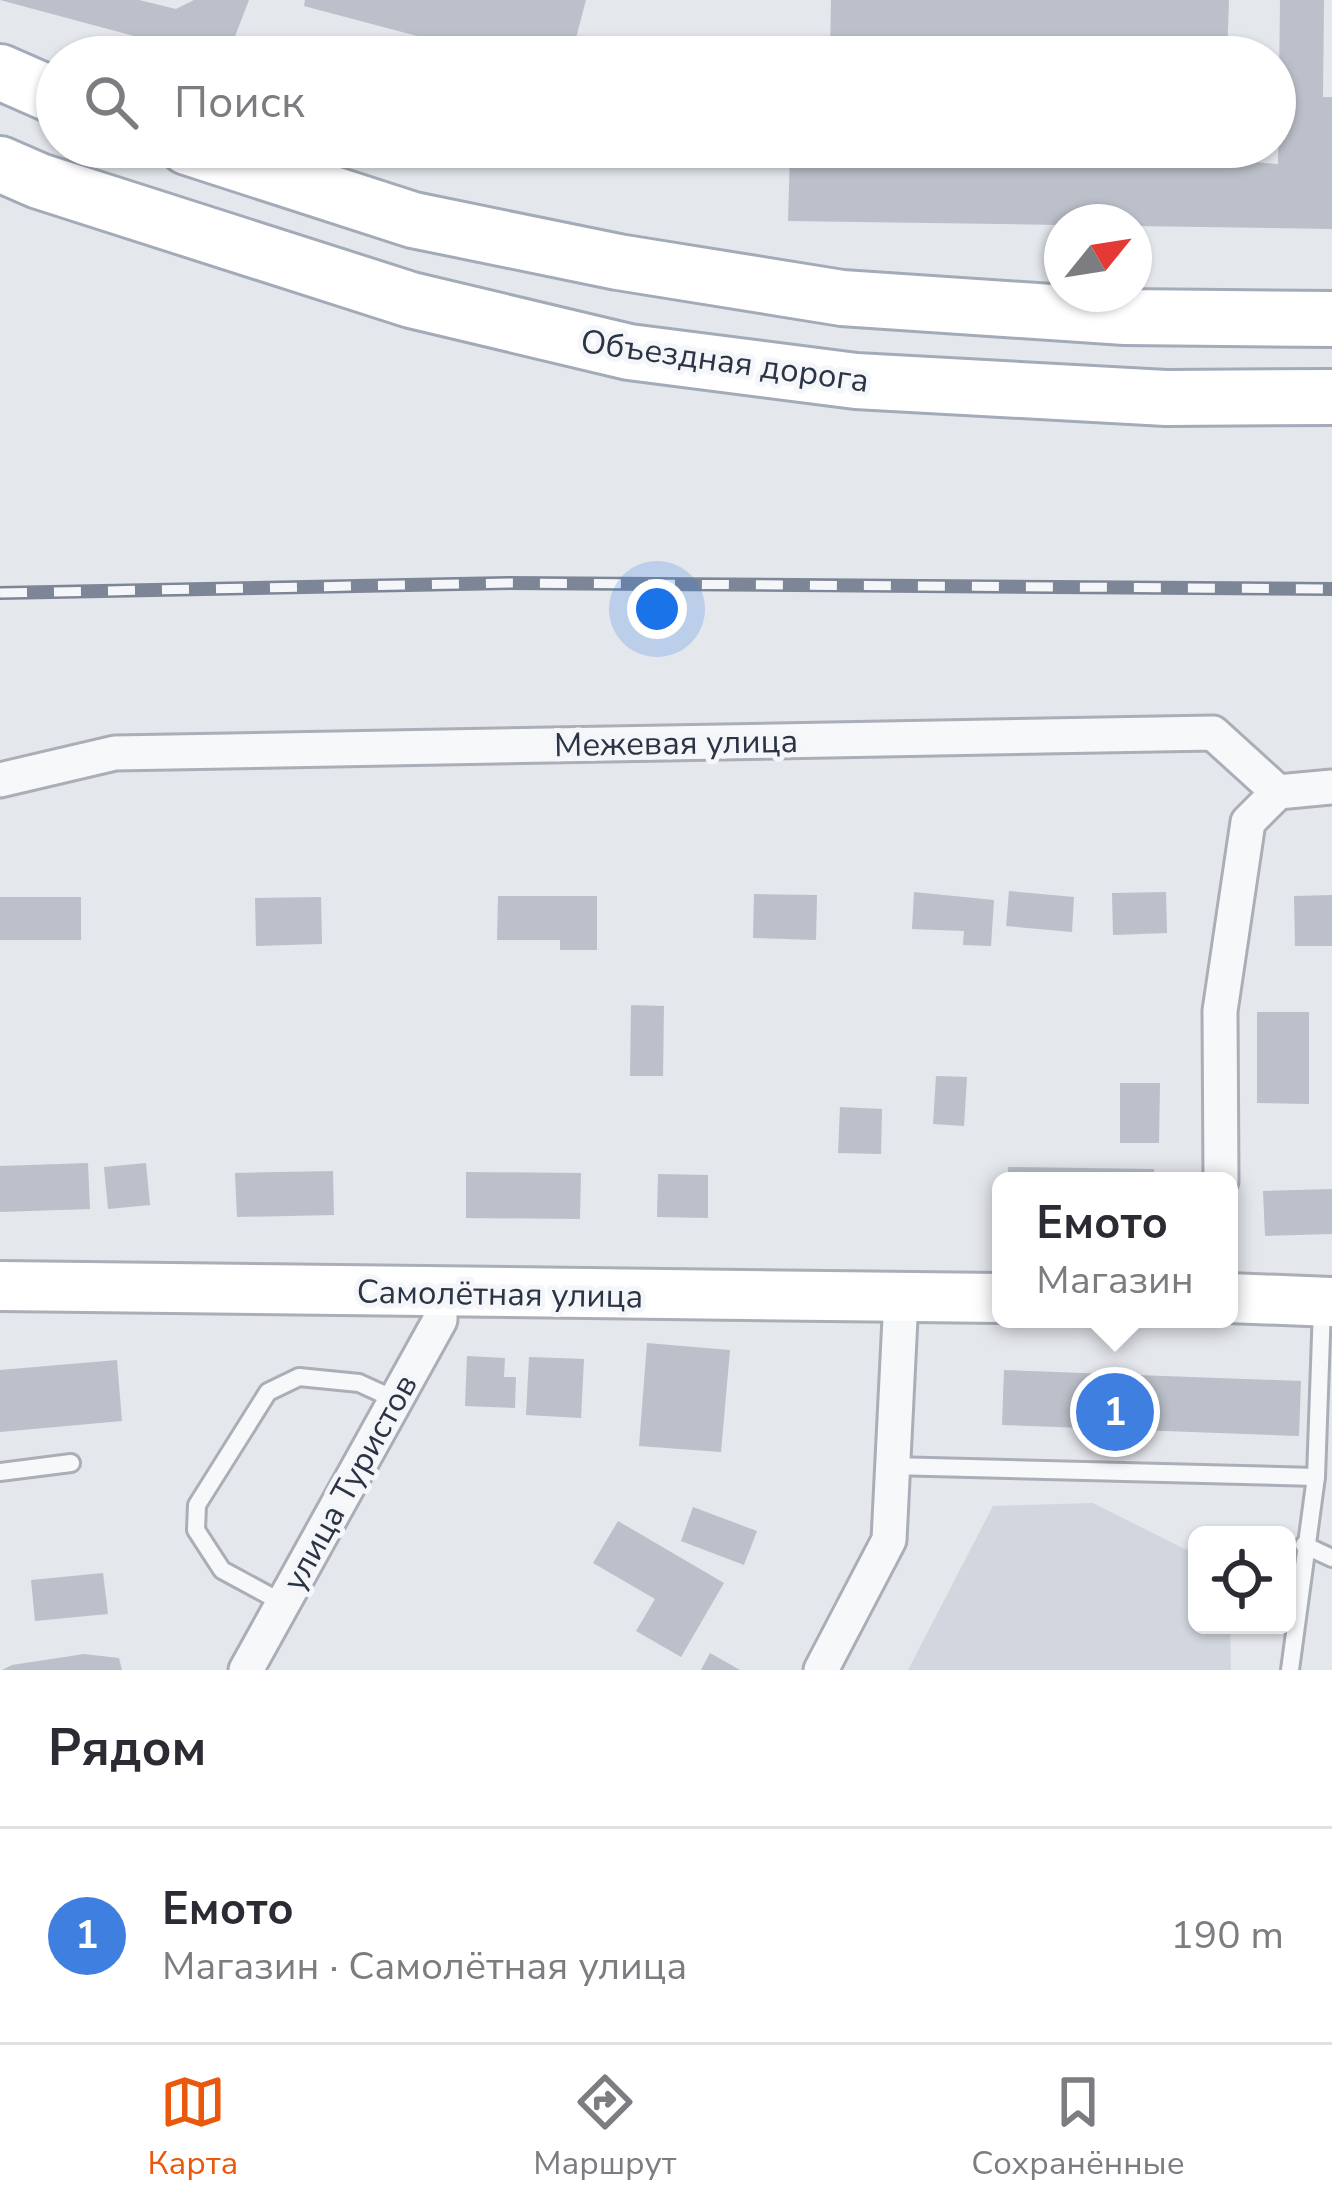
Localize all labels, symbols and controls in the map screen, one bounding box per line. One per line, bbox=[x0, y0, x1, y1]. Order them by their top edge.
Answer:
search box bbox=[36, 36, 1296, 168]
icon: search bbox=[78, 69, 144, 135]
text: Поиск bbox=[174, 72, 305, 133]
north arrow bbox=[1044, 204, 1152, 312]
street label: Объездная дорога bbox=[578, 319, 872, 404]
your location bbox=[627, 579, 687, 639]
street label: Межевая улица bbox=[554, 719, 798, 768]
popup bbox=[992, 1172, 1238, 1328]
text: Емото bbox=[1036, 1193, 1168, 1254]
text: Магазин bbox=[1036, 1254, 1194, 1307]
street label: Самолётная улица bbox=[356, 1270, 644, 1319]
street label: улица Туристов bbox=[272, 1366, 428, 1599]
pin: 1 bbox=[1076, 1367, 1154, 1457]
map controls bbox=[1188, 1526, 1296, 1634]
button: locate bbox=[1188, 1526, 1296, 1634]
text: Рядом bbox=[48, 1713, 206, 1783]
text: Емото bbox=[162, 1879, 294, 1940]
text: 1 bbox=[75, 1909, 99, 1962]
text: 190 m bbox=[1170, 1909, 1284, 1962]
text: Магазин · Самолётная улица bbox=[162, 1940, 687, 1993]
tab: Карта bbox=[147, 2069, 238, 2186]
tab: Маршрут bbox=[533, 2069, 677, 2186]
tab: Сохранённые bbox=[971, 2069, 1185, 2186]

